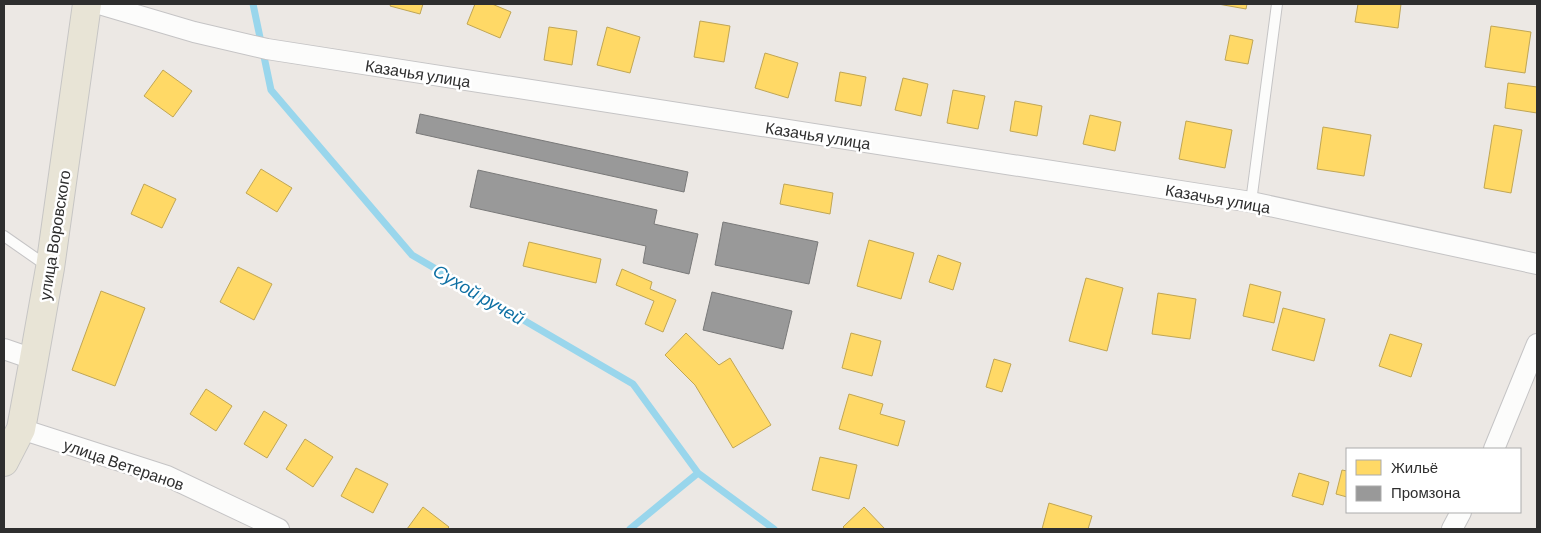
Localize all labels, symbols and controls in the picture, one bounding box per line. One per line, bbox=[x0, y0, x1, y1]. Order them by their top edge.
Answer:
street label: Казачья улица bbox=[364, 55, 472, 91]
street label: Казачья улица bbox=[764, 117, 872, 153]
street label: улица Воровского bbox=[34, 169, 74, 301]
street label: Казачья улица bbox=[1164, 179, 1272, 217]
water label: Сухой ручей bbox=[429, 259, 529, 329]
street label: улица Ветеранов bbox=[61, 434, 187, 494]
legend bbox=[1346, 448, 1521, 513]
text: Жильё bbox=[1391, 458, 1438, 476]
text: Промзона bbox=[1391, 483, 1461, 501]

